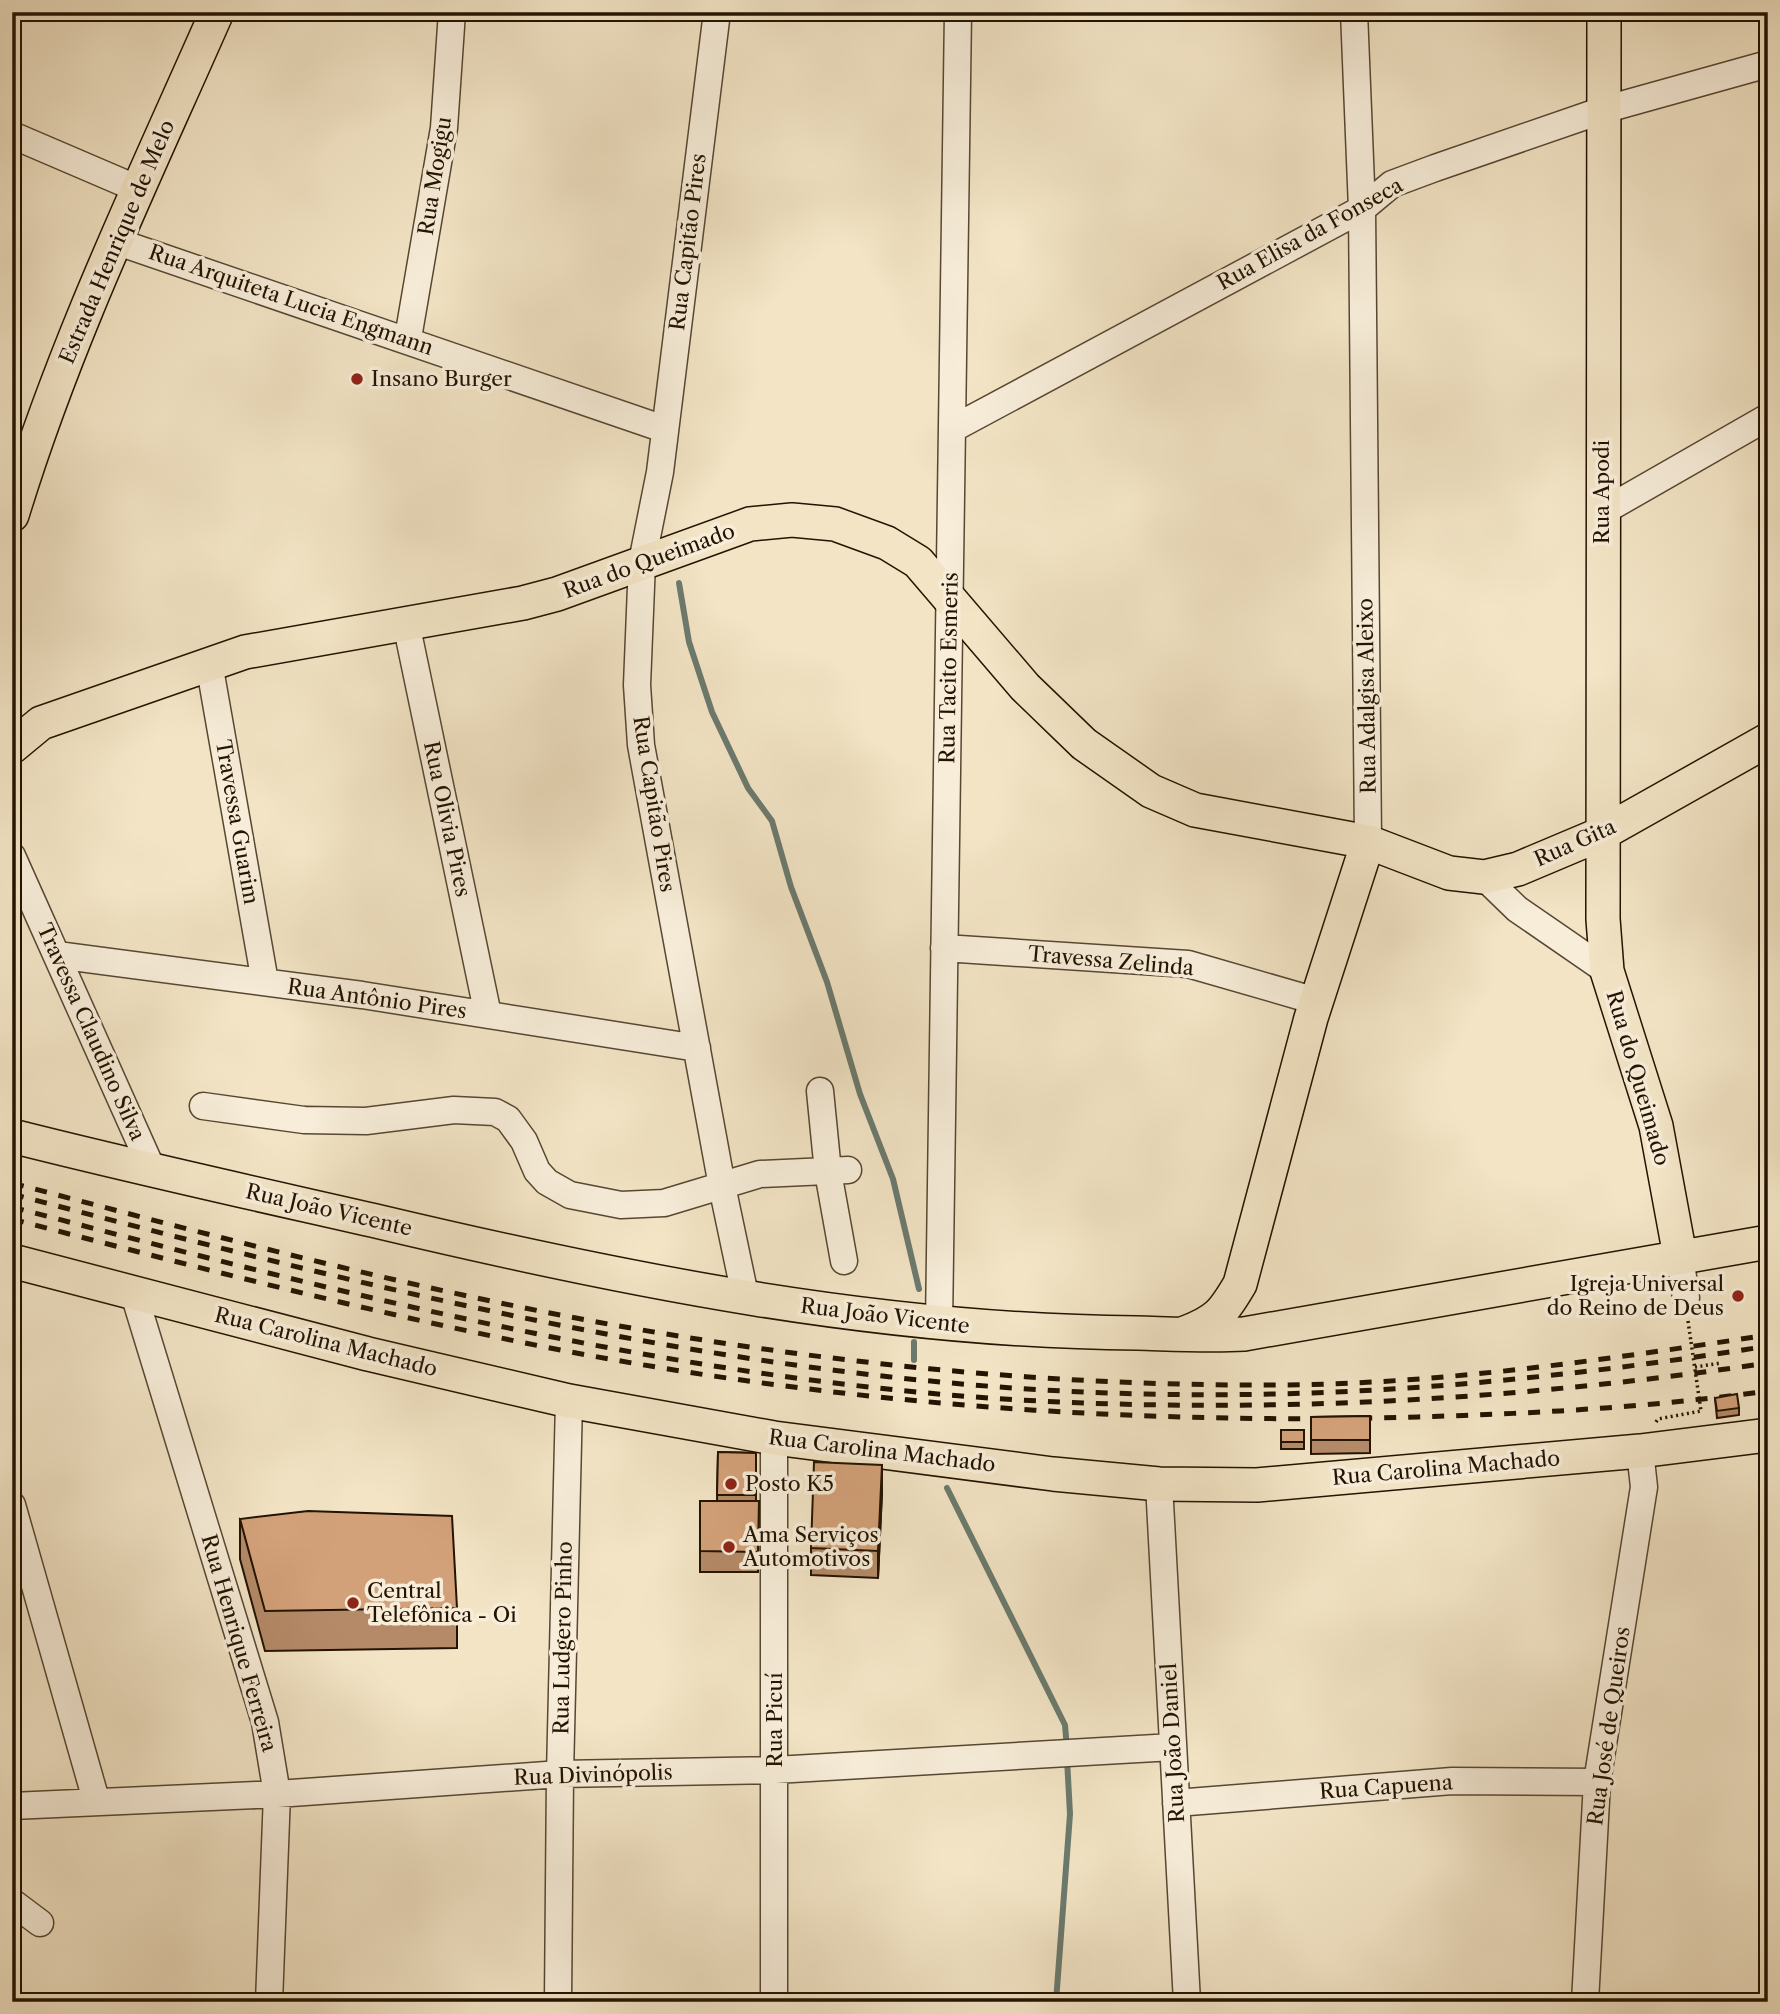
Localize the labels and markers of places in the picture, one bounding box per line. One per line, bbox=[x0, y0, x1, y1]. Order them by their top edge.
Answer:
place label: Insano Burger bbox=[371, 366, 512, 391]
marker: Insano Burger bbox=[349, 371, 365, 387]
place label: Igreja Universal do Reino de Deus bbox=[1547, 1271, 1724, 1320]
marker: Igreja Universal do Reino de Deus bbox=[1730, 1288, 1746, 1304]
place label: Posto K5 bbox=[745, 1471, 834, 1496]
marker: Posto K5 bbox=[723, 1476, 739, 1492]
place label: Ama Serviços Automotivos bbox=[742, 1522, 879, 1571]
marker: Ama Serviços Automotivos bbox=[721, 1539, 737, 1555]
place label: Central Telefônica - Oi bbox=[367, 1578, 517, 1627]
marker: Central Telefônica - Oi bbox=[345, 1595, 361, 1611]

